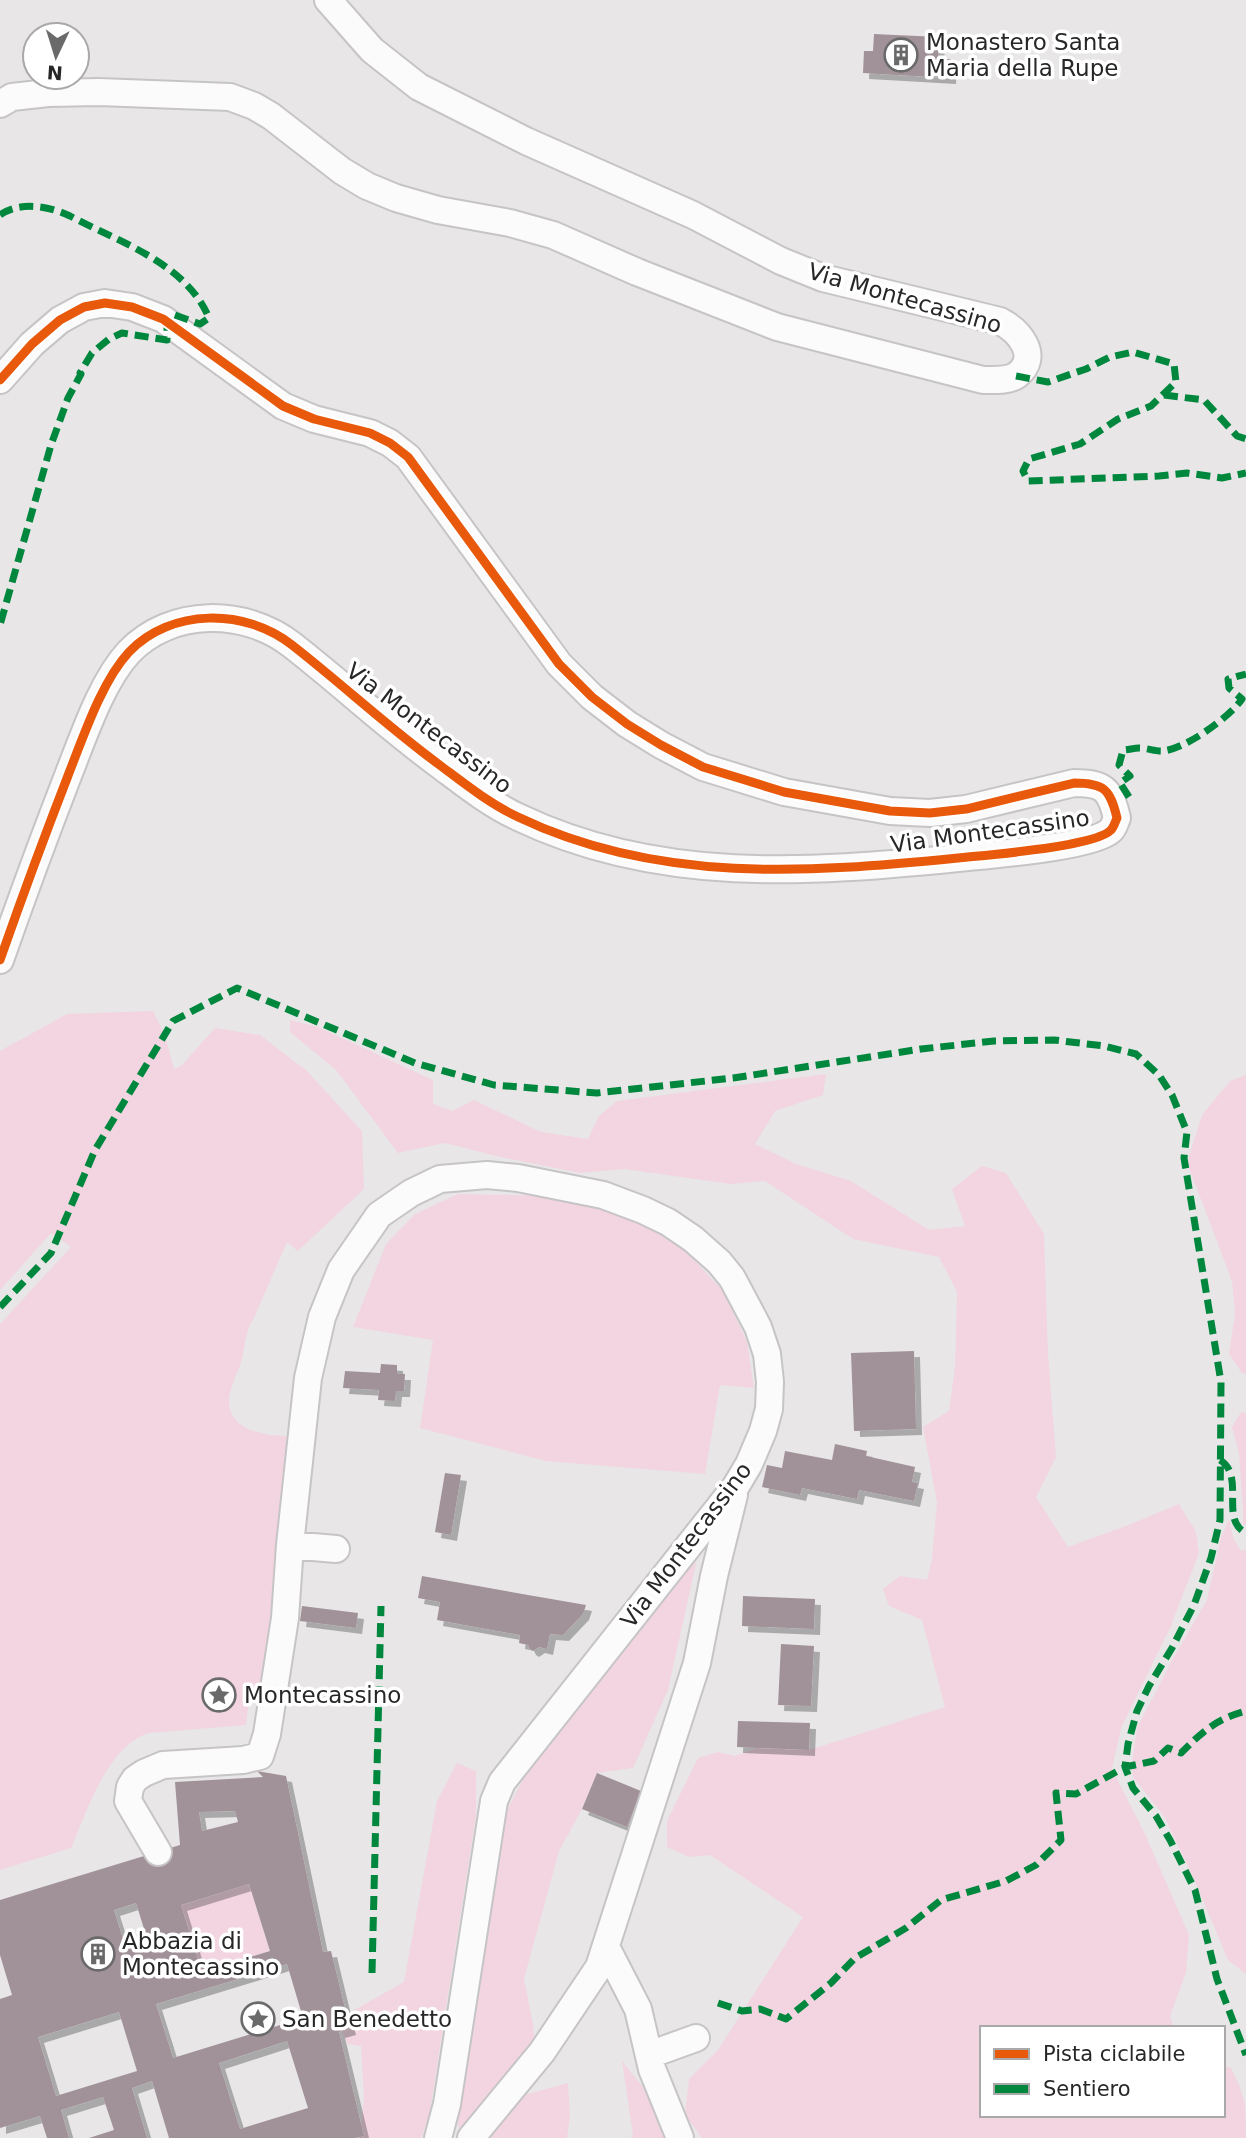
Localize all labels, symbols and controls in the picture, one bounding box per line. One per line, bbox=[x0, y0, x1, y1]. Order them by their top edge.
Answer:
north arrow bbox=[21, 21, 91, 91]
place label: Monastero Santa Maria della Rupe bbox=[926, 29, 1120, 81]
building icon: Monastero Santa Maria della Rupe bbox=[882, 36, 920, 74]
text: N bbox=[46, 61, 64, 84]
street label: Via Montecassino bbox=[805, 258, 1005, 338]
street label: Via Montecassino bbox=[341, 657, 517, 799]
street label: Via Montecassino bbox=[889, 804, 1091, 858]
street label: Via Montecassino bbox=[615, 1457, 757, 1633]
place icon: Montecassino bbox=[200, 1676, 238, 1714]
place label: Montecassino bbox=[244, 1682, 401, 1708]
place label: Abbazia di Montecassino bbox=[122, 1928, 279, 1980]
building icon: Abbazia di Montecassino bbox=[79, 1935, 117, 1973]
place icon: San Benedetto bbox=[239, 2000, 277, 2038]
place label: San Benedetto bbox=[282, 2006, 452, 2032]
legend bbox=[980, 2026, 1225, 2117]
text: Pista ciclabile bbox=[1043, 2042, 1185, 2066]
text: Sentiero bbox=[1043, 2077, 1131, 2101]

